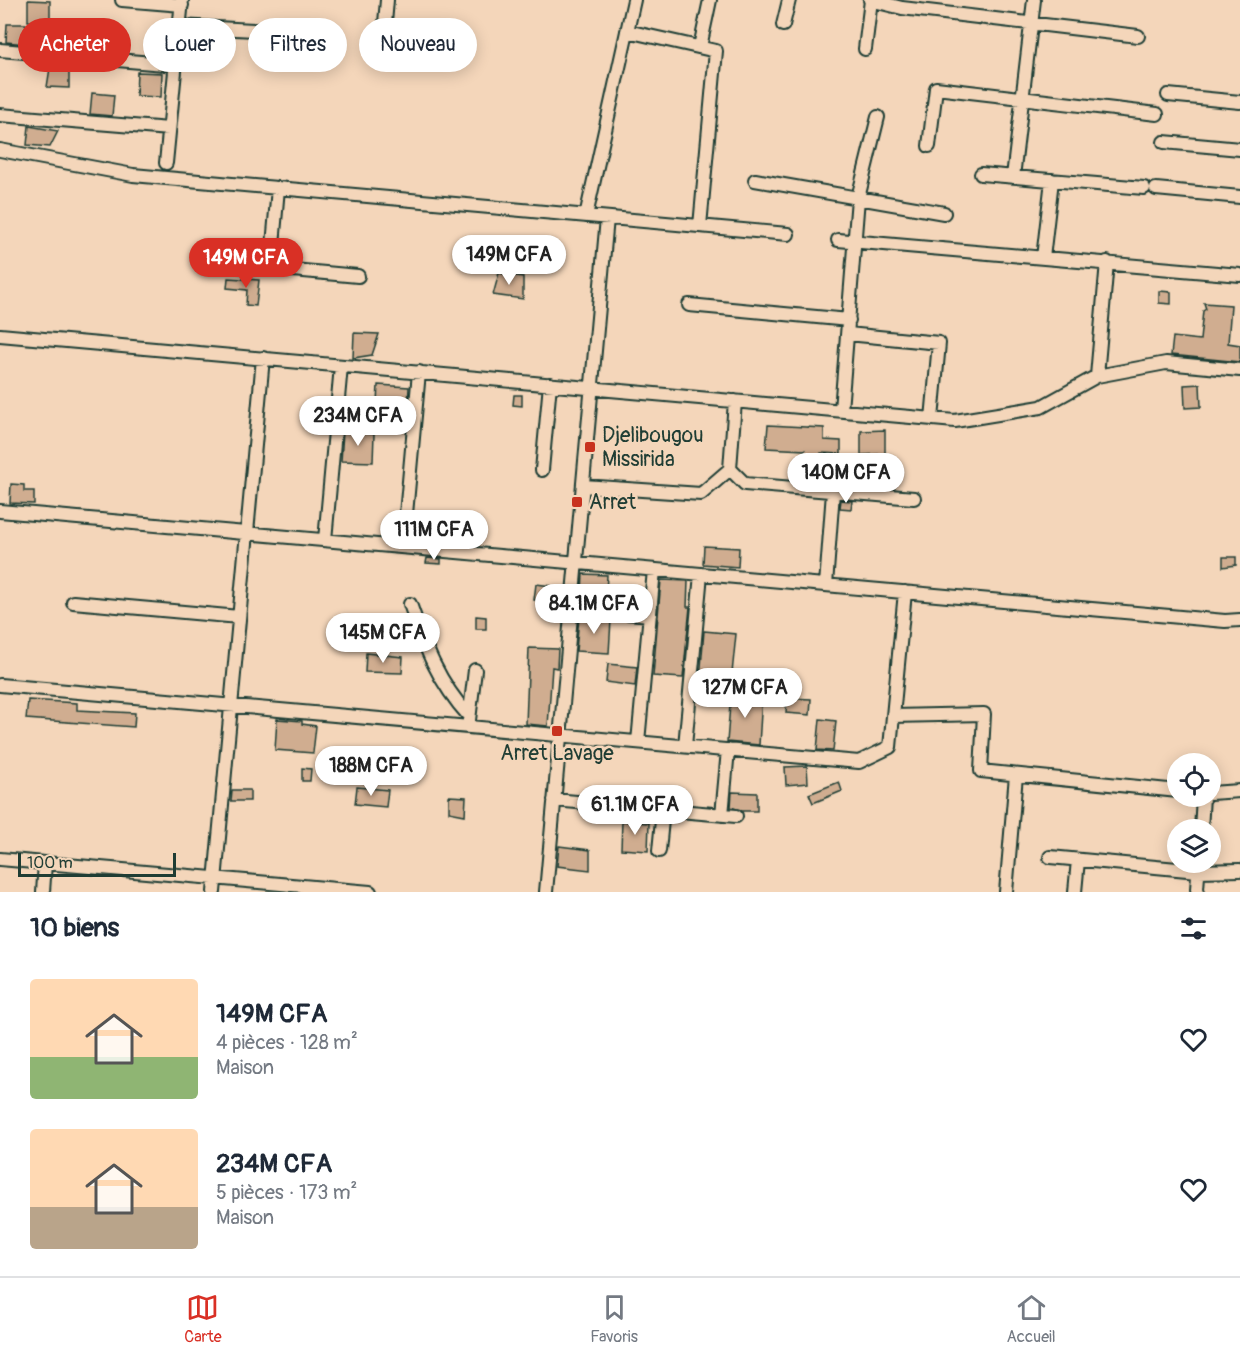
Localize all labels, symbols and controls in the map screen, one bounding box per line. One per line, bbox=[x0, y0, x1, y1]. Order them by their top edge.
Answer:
chip: Acheter bbox=[18, 18, 131, 72]
chip: Louer bbox=[143, 18, 236, 72]
chip: Filtres bbox=[248, 18, 347, 72]
chip: Nouveau bbox=[359, 18, 477, 72]
pin: 149M CFA bbox=[447, 235, 571, 286]
pin: 149M CFA bbox=[184, 238, 308, 289]
text: 149M CFA bbox=[466, 242, 552, 267]
text: 149M CFA bbox=[203, 245, 289, 270]
pin: 234M CFA bbox=[296, 396, 420, 447]
text: 234M CFA bbox=[313, 403, 403, 428]
place label: Djelibougou Missirida bbox=[602, 422, 704, 473]
marker: Djelibougou Missirida bbox=[583, 440, 597, 454]
pin: 140M CFA bbox=[784, 453, 908, 504]
text: 140M CFA bbox=[801, 460, 891, 485]
place label: Arret bbox=[589, 489, 637, 516]
marker: Arret bbox=[570, 495, 584, 509]
pin: 111M CFA bbox=[372, 510, 496, 561]
text: 111M CFA bbox=[394, 517, 474, 542]
pin: 84.1M CFA bbox=[525, 584, 663, 635]
text: 84.1M CFA bbox=[549, 591, 639, 616]
pin: 145M CFA bbox=[321, 613, 445, 664]
text: 145M CFA bbox=[340, 620, 426, 645]
pin: 127M CFA bbox=[683, 668, 807, 719]
text: 127M CFA bbox=[702, 675, 788, 700]
marker: Arret Lavage bbox=[550, 724, 564, 738]
place label: Arret Lavage bbox=[500, 740, 614, 767]
pin: 188M CFA bbox=[309, 746, 433, 797]
text: 188M CFA bbox=[329, 753, 413, 778]
map controls bbox=[1167, 753, 1221, 873]
button: locate bbox=[1167, 753, 1221, 807]
pin: 61.1M CFA bbox=[566, 785, 704, 836]
text: 61.1M CFA bbox=[591, 792, 679, 817]
button: layers bbox=[1167, 819, 1221, 873]
scale bar bbox=[18, 850, 176, 878]
text: 100 m bbox=[27, 853, 73, 873]
text: 10 biens bbox=[30, 912, 119, 944]
icon: filters bbox=[1177, 912, 1210, 945]
text: 149M CFA bbox=[216, 998, 328, 1030]
icon: home bbox=[78, 1003, 150, 1075]
icon: heart bbox=[1177, 1023, 1210, 1056]
text: 4 pièces · 128 m² bbox=[216, 1030, 358, 1055]
text: Maison bbox=[216, 1055, 274, 1080]
text: 234M CFA bbox=[216, 1148, 332, 1180]
icon: home bbox=[78, 1153, 150, 1225]
icon: heart bbox=[1177, 1173, 1210, 1206]
text: 5 pièces · 173 m² bbox=[216, 1180, 357, 1205]
text: Maison bbox=[216, 1205, 274, 1230]
tab: Carte bbox=[184, 1291, 222, 1347]
tab: Favoris bbox=[590, 1291, 638, 1347]
tab: Accueil bbox=[1006, 1291, 1056, 1347]

